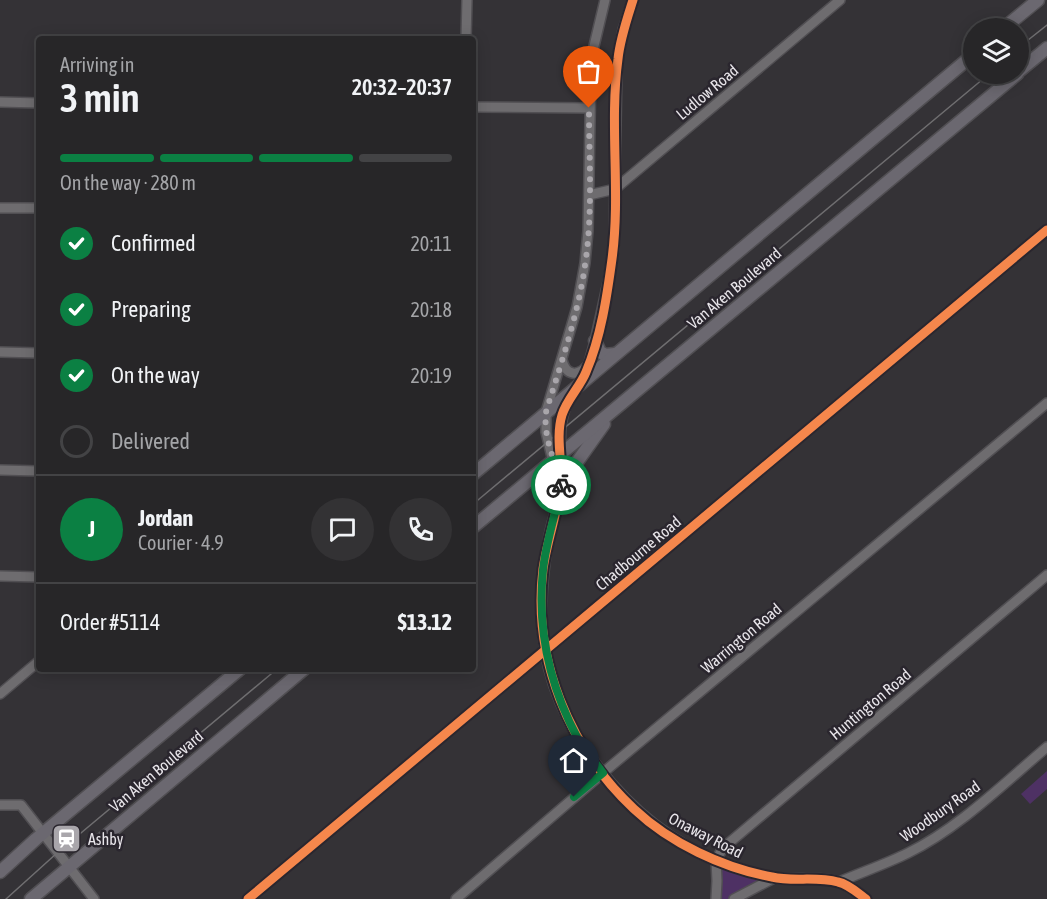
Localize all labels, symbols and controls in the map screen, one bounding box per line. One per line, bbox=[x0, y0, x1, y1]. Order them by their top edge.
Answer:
map controls bbox=[963, 18, 1029, 84]
button: layers bbox=[963, 18, 1029, 84]
pin bbox=[563, 46, 614, 108]
text: Arriving in bbox=[60, 53, 134, 76]
icon: bag bbox=[572, 55, 605, 88]
street label: Ludlow Road bbox=[672, 61, 742, 123]
text: 20:32–20:37 bbox=[352, 74, 452, 100]
text: 3 min bbox=[60, 76, 140, 120]
text: On the way · 280 m bbox=[60, 171, 196, 194]
icon: check bbox=[60, 227, 93, 260]
text: Confirmed bbox=[111, 230, 196, 256]
text: 20:11 bbox=[410, 232, 452, 255]
street label: Van Aken Boulevard bbox=[684, 244, 784, 332]
icon: check bbox=[60, 293, 93, 326]
text: Preparing bbox=[111, 296, 191, 322]
text: 20:18 bbox=[410, 298, 452, 321]
icon: check bbox=[60, 359, 93, 392]
text: On the way bbox=[111, 362, 200, 388]
text: 20:19 bbox=[410, 364, 452, 387]
text: Delivered bbox=[111, 428, 190, 454]
courier bbox=[531, 455, 591, 515]
icon: bike bbox=[545, 469, 578, 502]
button: chat bbox=[311, 498, 374, 561]
button: phone bbox=[389, 498, 452, 561]
text: Jordan bbox=[138, 505, 193, 531]
street label: Chadbourne Road bbox=[592, 512, 684, 594]
text: J bbox=[88, 516, 95, 542]
text: Courier · 4.9 bbox=[138, 531, 224, 554]
street label: Warrington Road bbox=[697, 599, 785, 677]
text: Order #5114 bbox=[60, 609, 160, 635]
text: $13.12 bbox=[397, 609, 452, 635]
street label: Huntington Road bbox=[826, 665, 915, 744]
street label: Van Aken Boulevard bbox=[106, 727, 206, 815]
pin bbox=[548, 735, 599, 797]
icon: home bbox=[557, 744, 590, 777]
street label: Woodbury Road bbox=[897, 777, 984, 846]
street label: Onaway Road bbox=[665, 809, 746, 862]
station icon: Ashby bbox=[51, 823, 83, 855]
place label: Ashby bbox=[88, 830, 124, 849]

